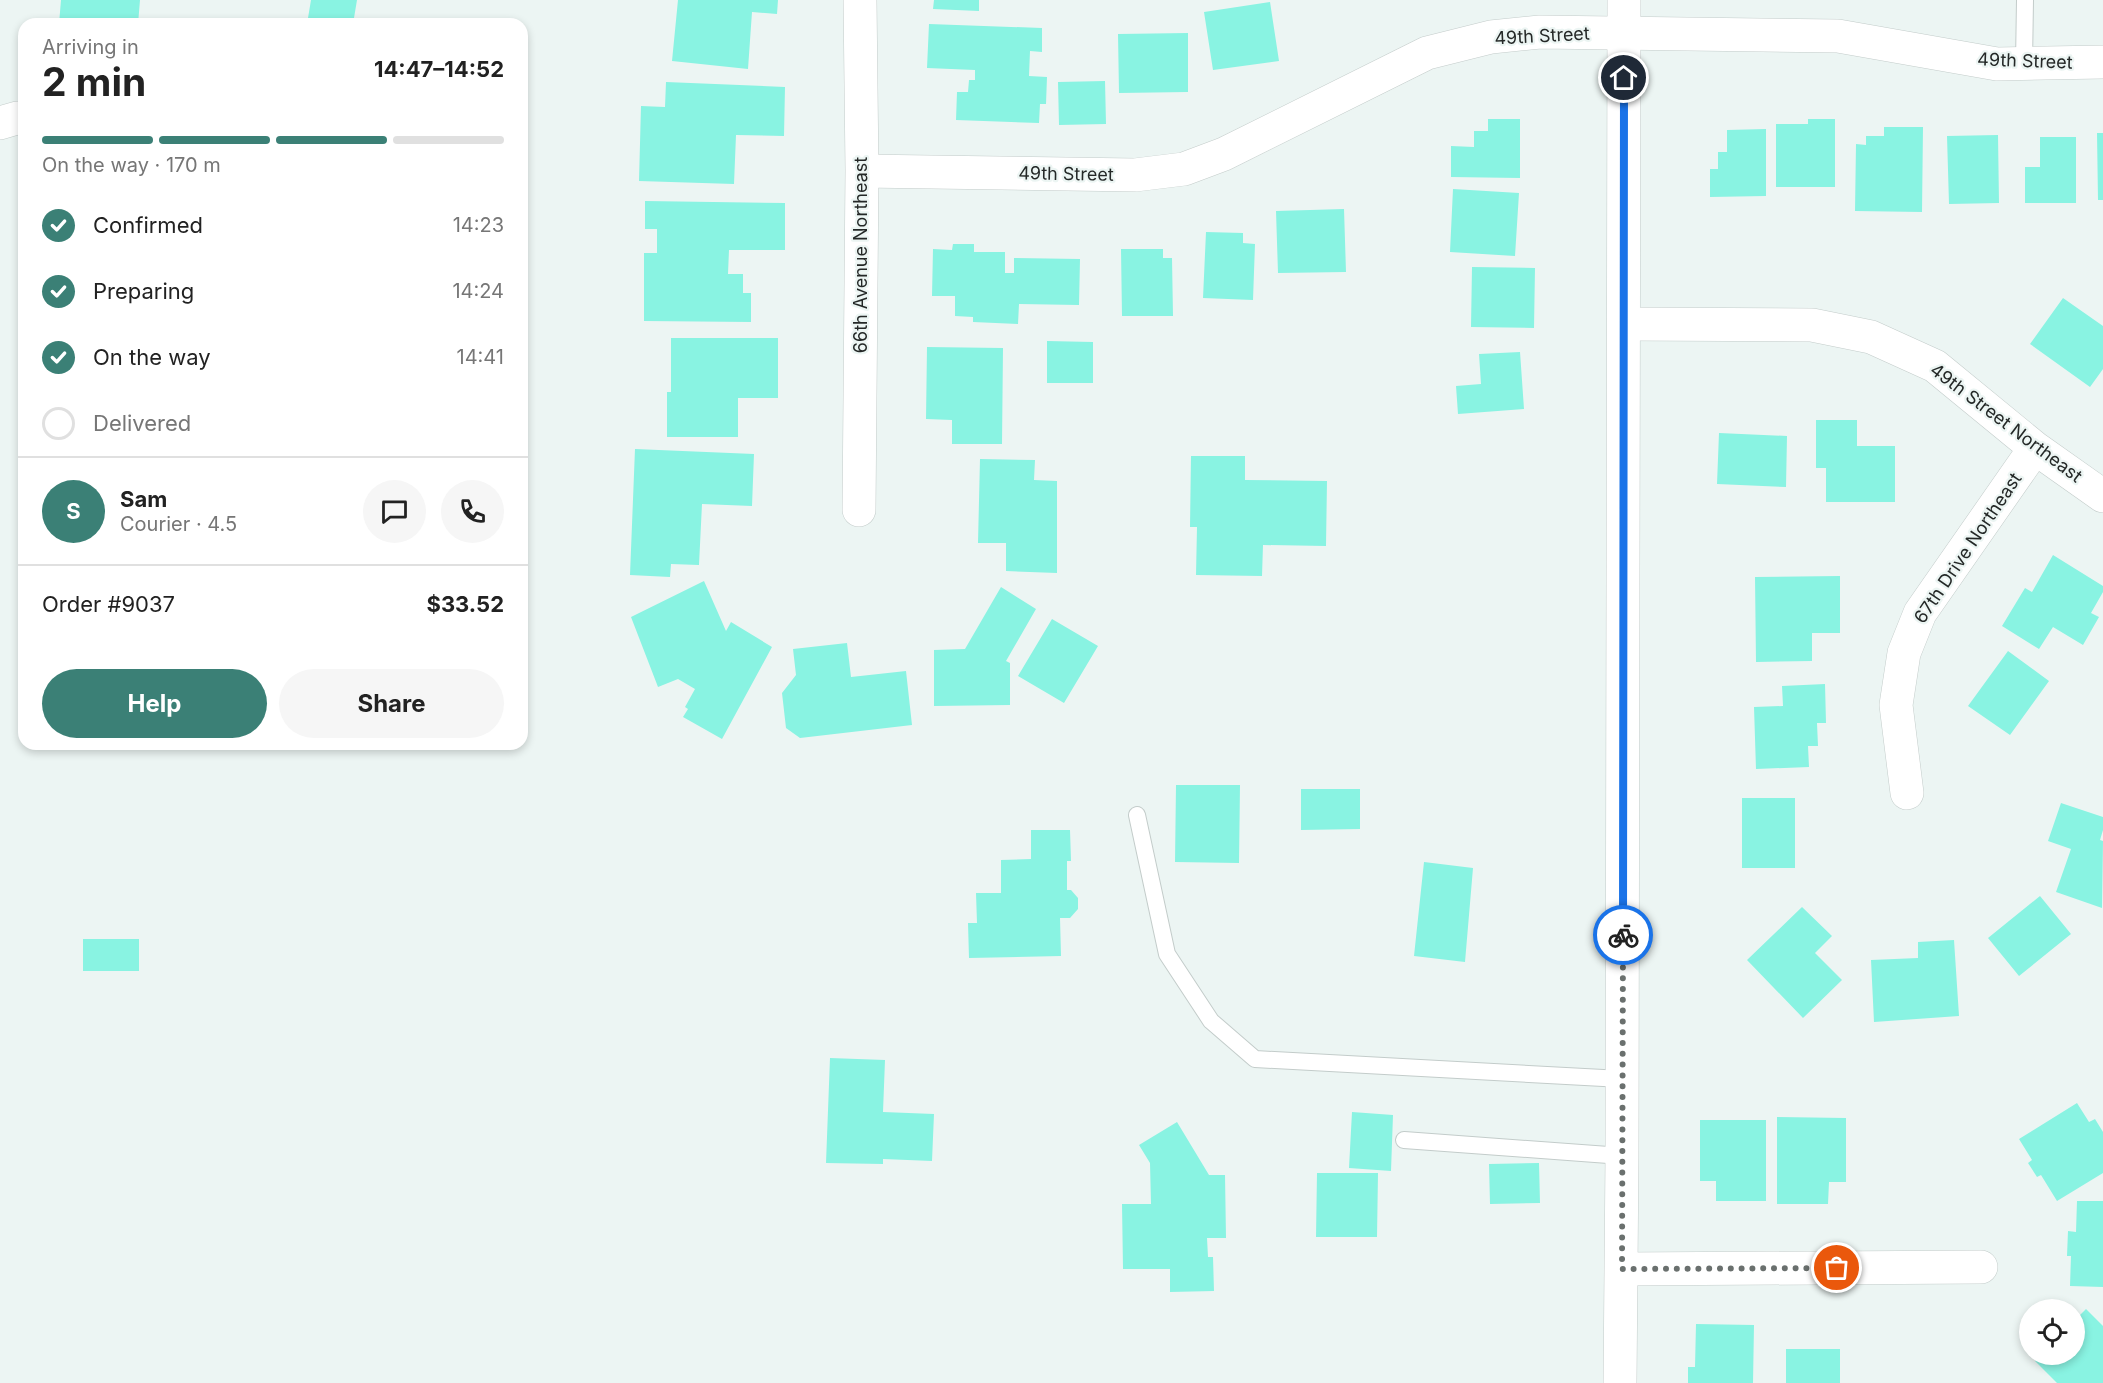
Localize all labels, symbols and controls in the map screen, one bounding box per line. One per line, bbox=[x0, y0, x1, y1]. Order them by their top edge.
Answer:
street label: 49th Street bbox=[1494, 23, 1590, 48]
text: Arriving in bbox=[42, 35, 139, 59]
street label: 49th Street bbox=[1977, 48, 2073, 73]
pin bbox=[1598, 52, 1649, 103]
text: 14:47–14:52 bbox=[374, 56, 504, 82]
text: 2 min bbox=[42, 58, 146, 105]
icon: home bbox=[1607, 61, 1640, 94]
text: On the way · 170 m bbox=[42, 153, 221, 177]
street label: 66th Avenue Northeast bbox=[850, 157, 871, 353]
street label: 49th Street bbox=[1018, 162, 1114, 185]
icon: check bbox=[42, 209, 75, 242]
text: Confirmed bbox=[93, 212, 203, 238]
text: 14:23 bbox=[453, 213, 504, 237]
icon: check bbox=[42, 275, 75, 308]
text: Preparing bbox=[93, 278, 194, 304]
text: 14:24 bbox=[452, 279, 504, 303]
icon: check bbox=[42, 341, 75, 374]
text: On the way bbox=[93, 344, 211, 370]
text: 14:41 bbox=[457, 345, 504, 369]
street label: 49th Street Northeast bbox=[1926, 359, 2086, 487]
text: Delivered bbox=[93, 410, 191, 436]
street label: 67th Drive Northeast bbox=[1909, 468, 2026, 627]
button: chat bbox=[363, 480, 426, 543]
button: phone bbox=[441, 480, 504, 543]
text: Sam bbox=[120, 486, 167, 512]
text: S bbox=[66, 498, 81, 524]
text: Courier · 4.5 bbox=[120, 512, 237, 536]
text: Order #9037 bbox=[42, 591, 175, 617]
text: $33.52 bbox=[427, 591, 504, 617]
button: Help bbox=[42, 669, 267, 738]
button: Share bbox=[279, 669, 504, 738]
courier bbox=[1593, 905, 1653, 965]
icon: bike bbox=[1607, 919, 1640, 952]
pin bbox=[1811, 1242, 1862, 1293]
icon: bag bbox=[1820, 1251, 1853, 1284]
map controls bbox=[2019, 1299, 2085, 1365]
button: locate bbox=[2019, 1299, 2085, 1365]

